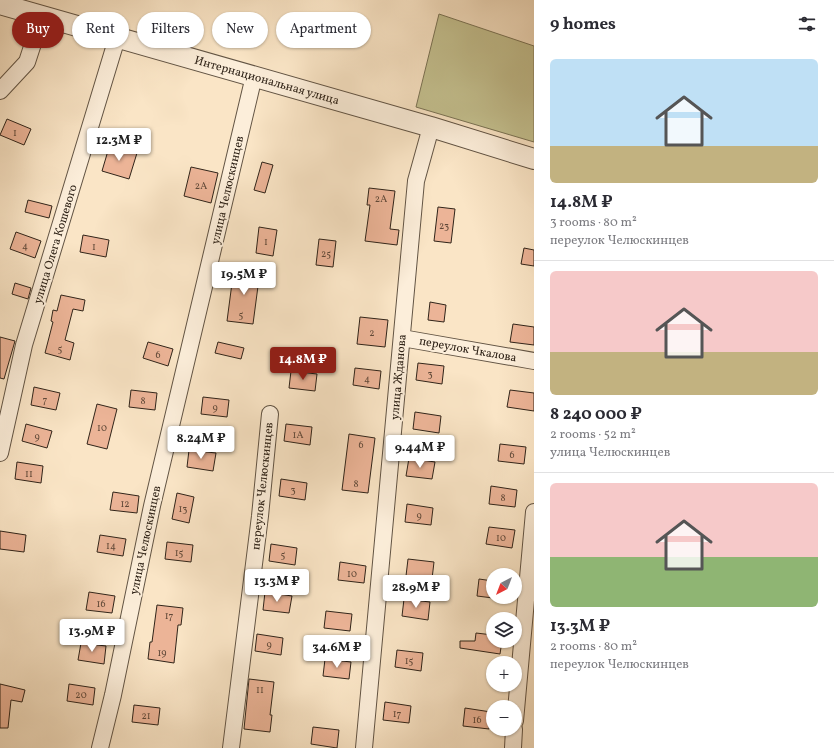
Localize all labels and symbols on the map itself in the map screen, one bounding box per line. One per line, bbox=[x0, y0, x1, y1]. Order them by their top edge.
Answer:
street label: Интернациональная улица bbox=[192, 53, 341, 109]
house number: 1 bbox=[13, 126, 17, 140]
pin: 12.3M ₽ bbox=[82, 128, 156, 162]
street label: улица Челюскинцев bbox=[208, 134, 248, 246]
house number: 2А bbox=[195, 179, 207, 193]
street label: улица Олега Кошевого bbox=[30, 183, 82, 306]
house number: 2А bbox=[375, 192, 387, 206]
house number: 23 bbox=[439, 219, 449, 233]
house number: 1 bbox=[264, 235, 268, 249]
house number: 4 bbox=[22, 239, 28, 253]
house number: 1 bbox=[92, 240, 96, 254]
house number: 25 bbox=[321, 247, 331, 261]
pin: 19.5M ₽ bbox=[207, 262, 281, 296]
house number: 5 bbox=[239, 308, 244, 322]
house number: 2 bbox=[369, 326, 375, 340]
street label: улица Жданова bbox=[387, 334, 411, 421]
street label: переулок Чкалова bbox=[418, 334, 518, 366]
house number: 5 bbox=[58, 342, 63, 356]
pin: 14.8M ₽ bbox=[266, 347, 340, 381]
house number: 6 bbox=[155, 348, 161, 362]
house number: 3 bbox=[427, 367, 433, 381]
house number: 4 bbox=[364, 372, 370, 386]
house number: 7 bbox=[43, 393, 48, 407]
house number: 8 bbox=[140, 394, 146, 408]
house number: 9 bbox=[212, 401, 218, 415]
house number: 10 bbox=[97, 421, 107, 435]
street label: переулок Челюскинцев bbox=[248, 421, 278, 551]
pin: 8.24M ₽ bbox=[164, 426, 238, 460]
house number: 1А bbox=[293, 428, 303, 442]
house number: 9 bbox=[34, 430, 40, 444]
pin: 9.44M ₽ bbox=[383, 435, 457, 469]
house number: 6 bbox=[358, 438, 364, 452]
house number: 6 bbox=[509, 448, 515, 462]
house number: 11 bbox=[25, 467, 33, 481]
house number: 8 bbox=[353, 477, 359, 491]
house number: 3 bbox=[290, 483, 296, 497]
street label: улица Челюскинцев bbox=[127, 484, 165, 596]
house number: 8 bbox=[500, 491, 506, 505]
house number: 12 bbox=[120, 497, 130, 511]
house number: 13 bbox=[178, 502, 188, 516]
house number: 9 bbox=[416, 509, 422, 523]
house number: 10 bbox=[496, 531, 506, 545]
house number: 14 bbox=[106, 539, 116, 553]
house number: 15 bbox=[175, 546, 184, 560]
house number: 5 bbox=[281, 548, 286, 562]
house number: 10 bbox=[347, 567, 357, 581]
north arrow bbox=[486, 568, 522, 604]
pin: 13.3M ₽ bbox=[240, 569, 314, 603]
pin: 28.9M ₽ bbox=[379, 575, 453, 609]
house number: 16 bbox=[97, 597, 105, 611]
house number: 17 bbox=[165, 609, 174, 623]
pin: 13.9M ₽ bbox=[55, 619, 129, 653]
pin: 34.6M ₽ bbox=[300, 635, 374, 669]
house number: 9 bbox=[266, 638, 272, 652]
house number: 19 bbox=[157, 646, 167, 660]
house number: 15 bbox=[405, 654, 414, 668]
house number: 11 bbox=[256, 683, 264, 697]
house number: 20 bbox=[75, 688, 87, 702]
house number: 17 bbox=[393, 707, 402, 721]
house number: 21 bbox=[141, 709, 151, 723]
house number: 16 bbox=[473, 713, 481, 727]

